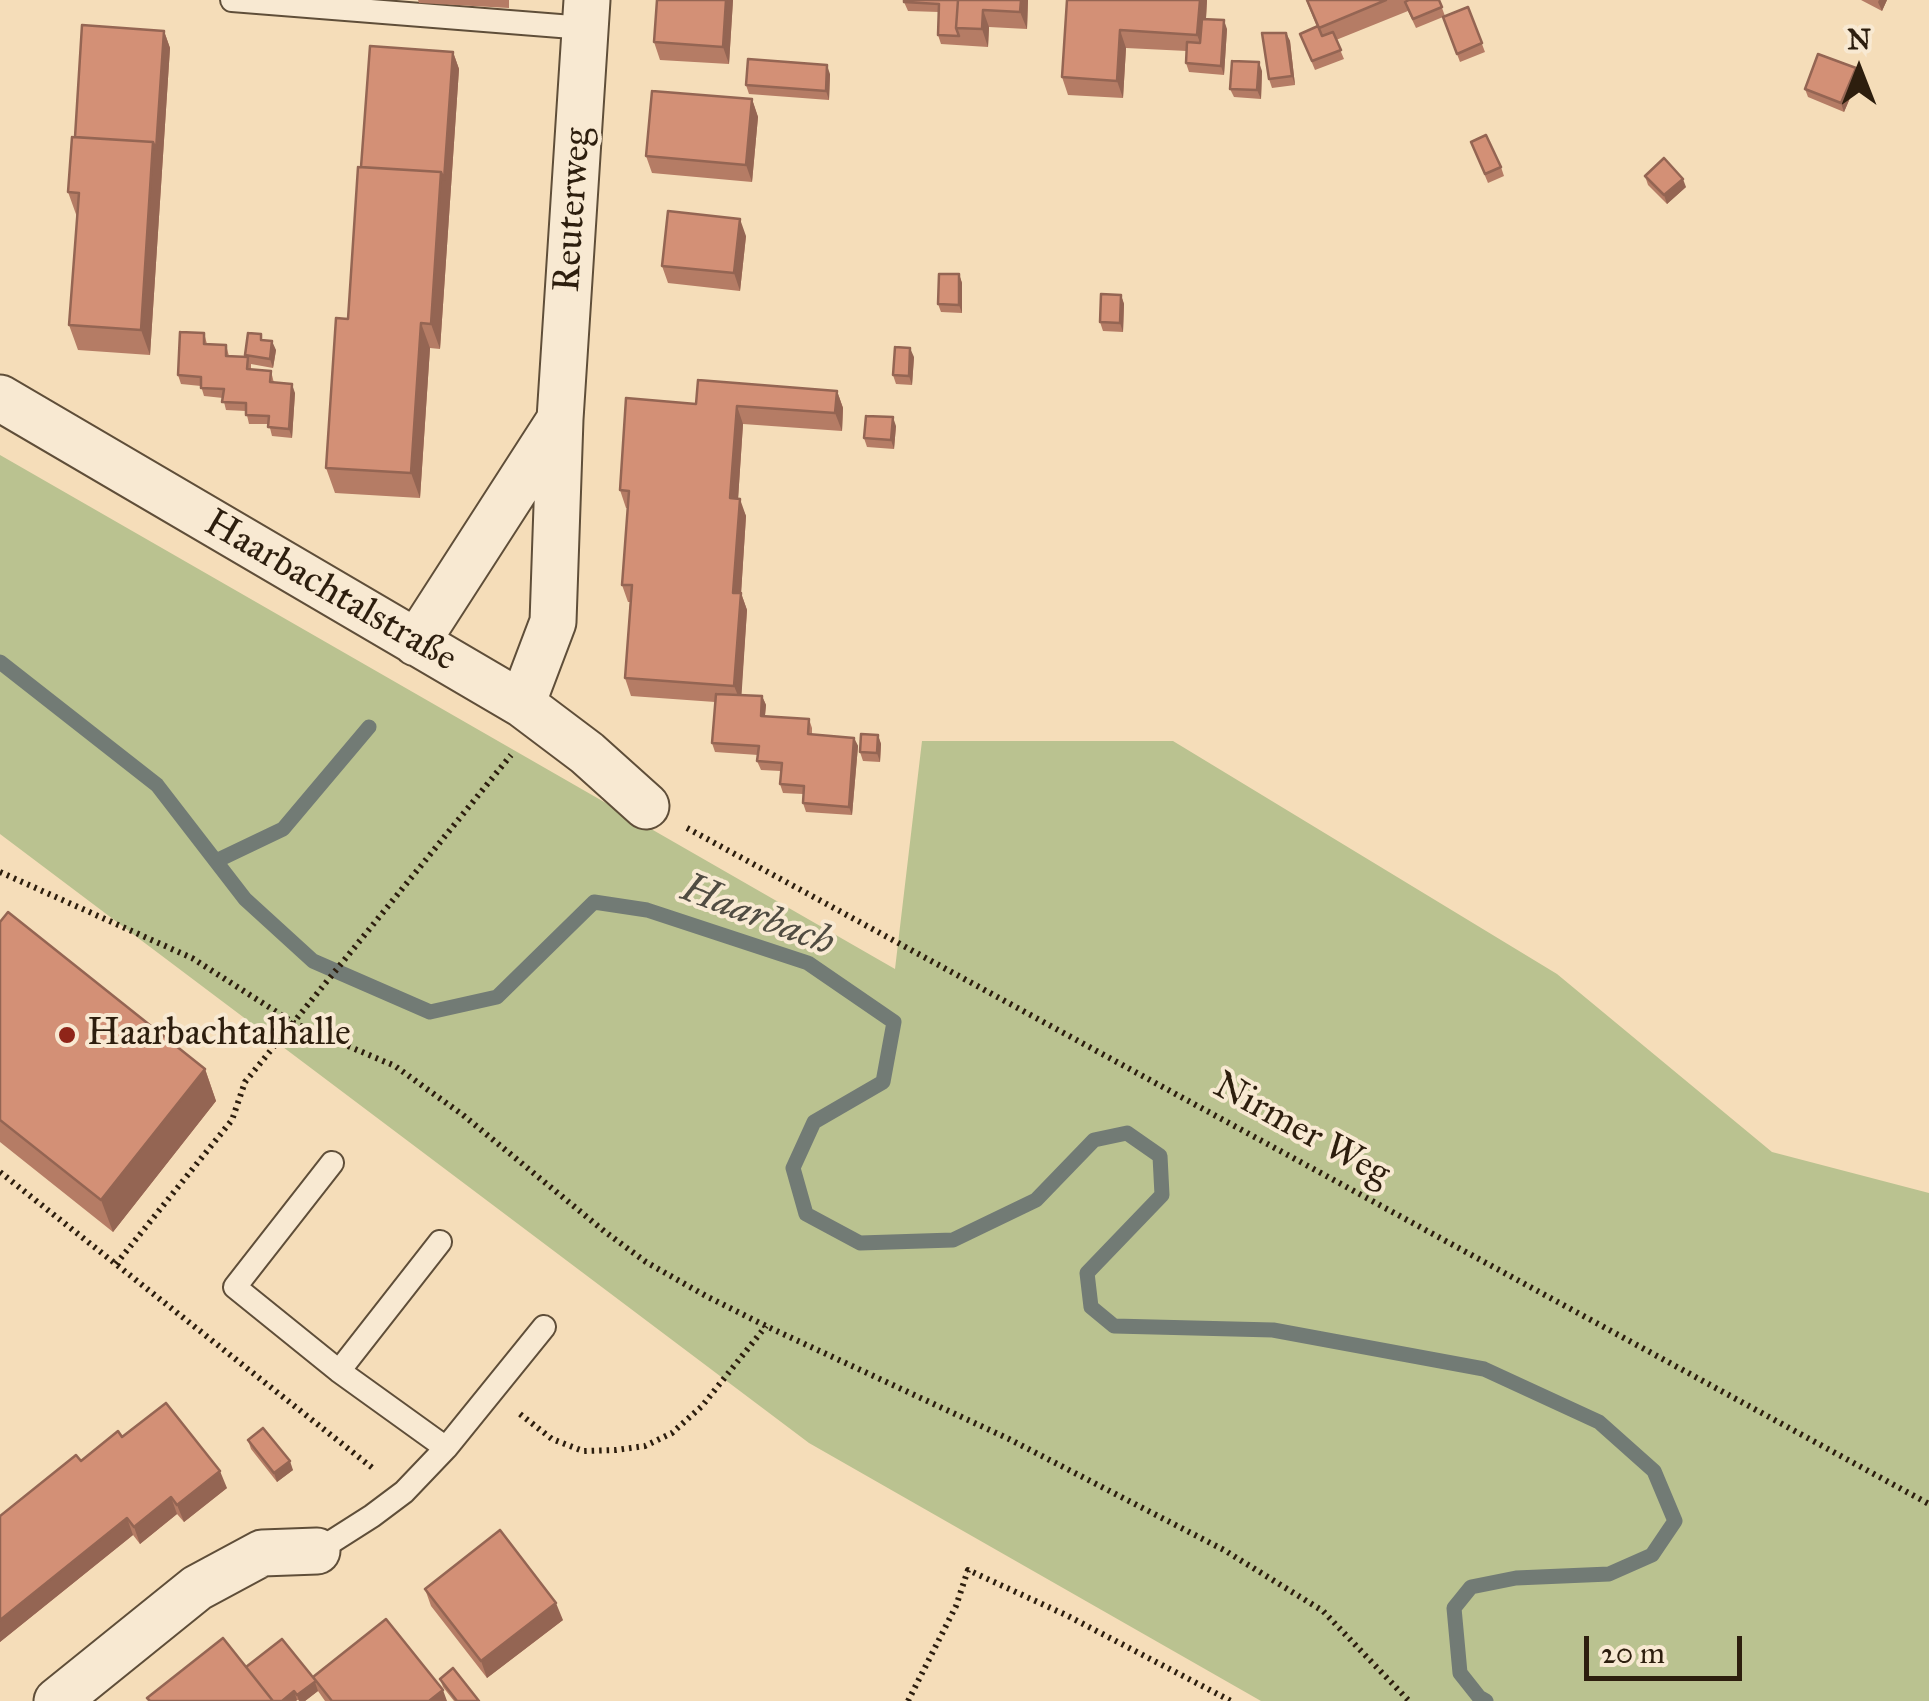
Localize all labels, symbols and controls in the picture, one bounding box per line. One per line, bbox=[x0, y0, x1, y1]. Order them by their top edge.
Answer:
north arrow bbox=[1809, 20, 1909, 120]
text: N bbox=[1847, 22, 1871, 57]
street label: Reuterweg bbox=[546, 126, 602, 294]
street label: Haarbachtalstraße bbox=[196, 501, 464, 683]
water label: Haarbach bbox=[674, 866, 840, 968]
place label: Haarbachtalhalle bbox=[87, 1012, 351, 1058]
marker: Haarbachtalhalle bbox=[56, 1024, 78, 1046]
street label: Nirmer Weg bbox=[1205, 1064, 1397, 1198]
scale bar bbox=[1589, 1616, 1746, 1678]
text: 20 m bbox=[1601, 1635, 1665, 1671]

